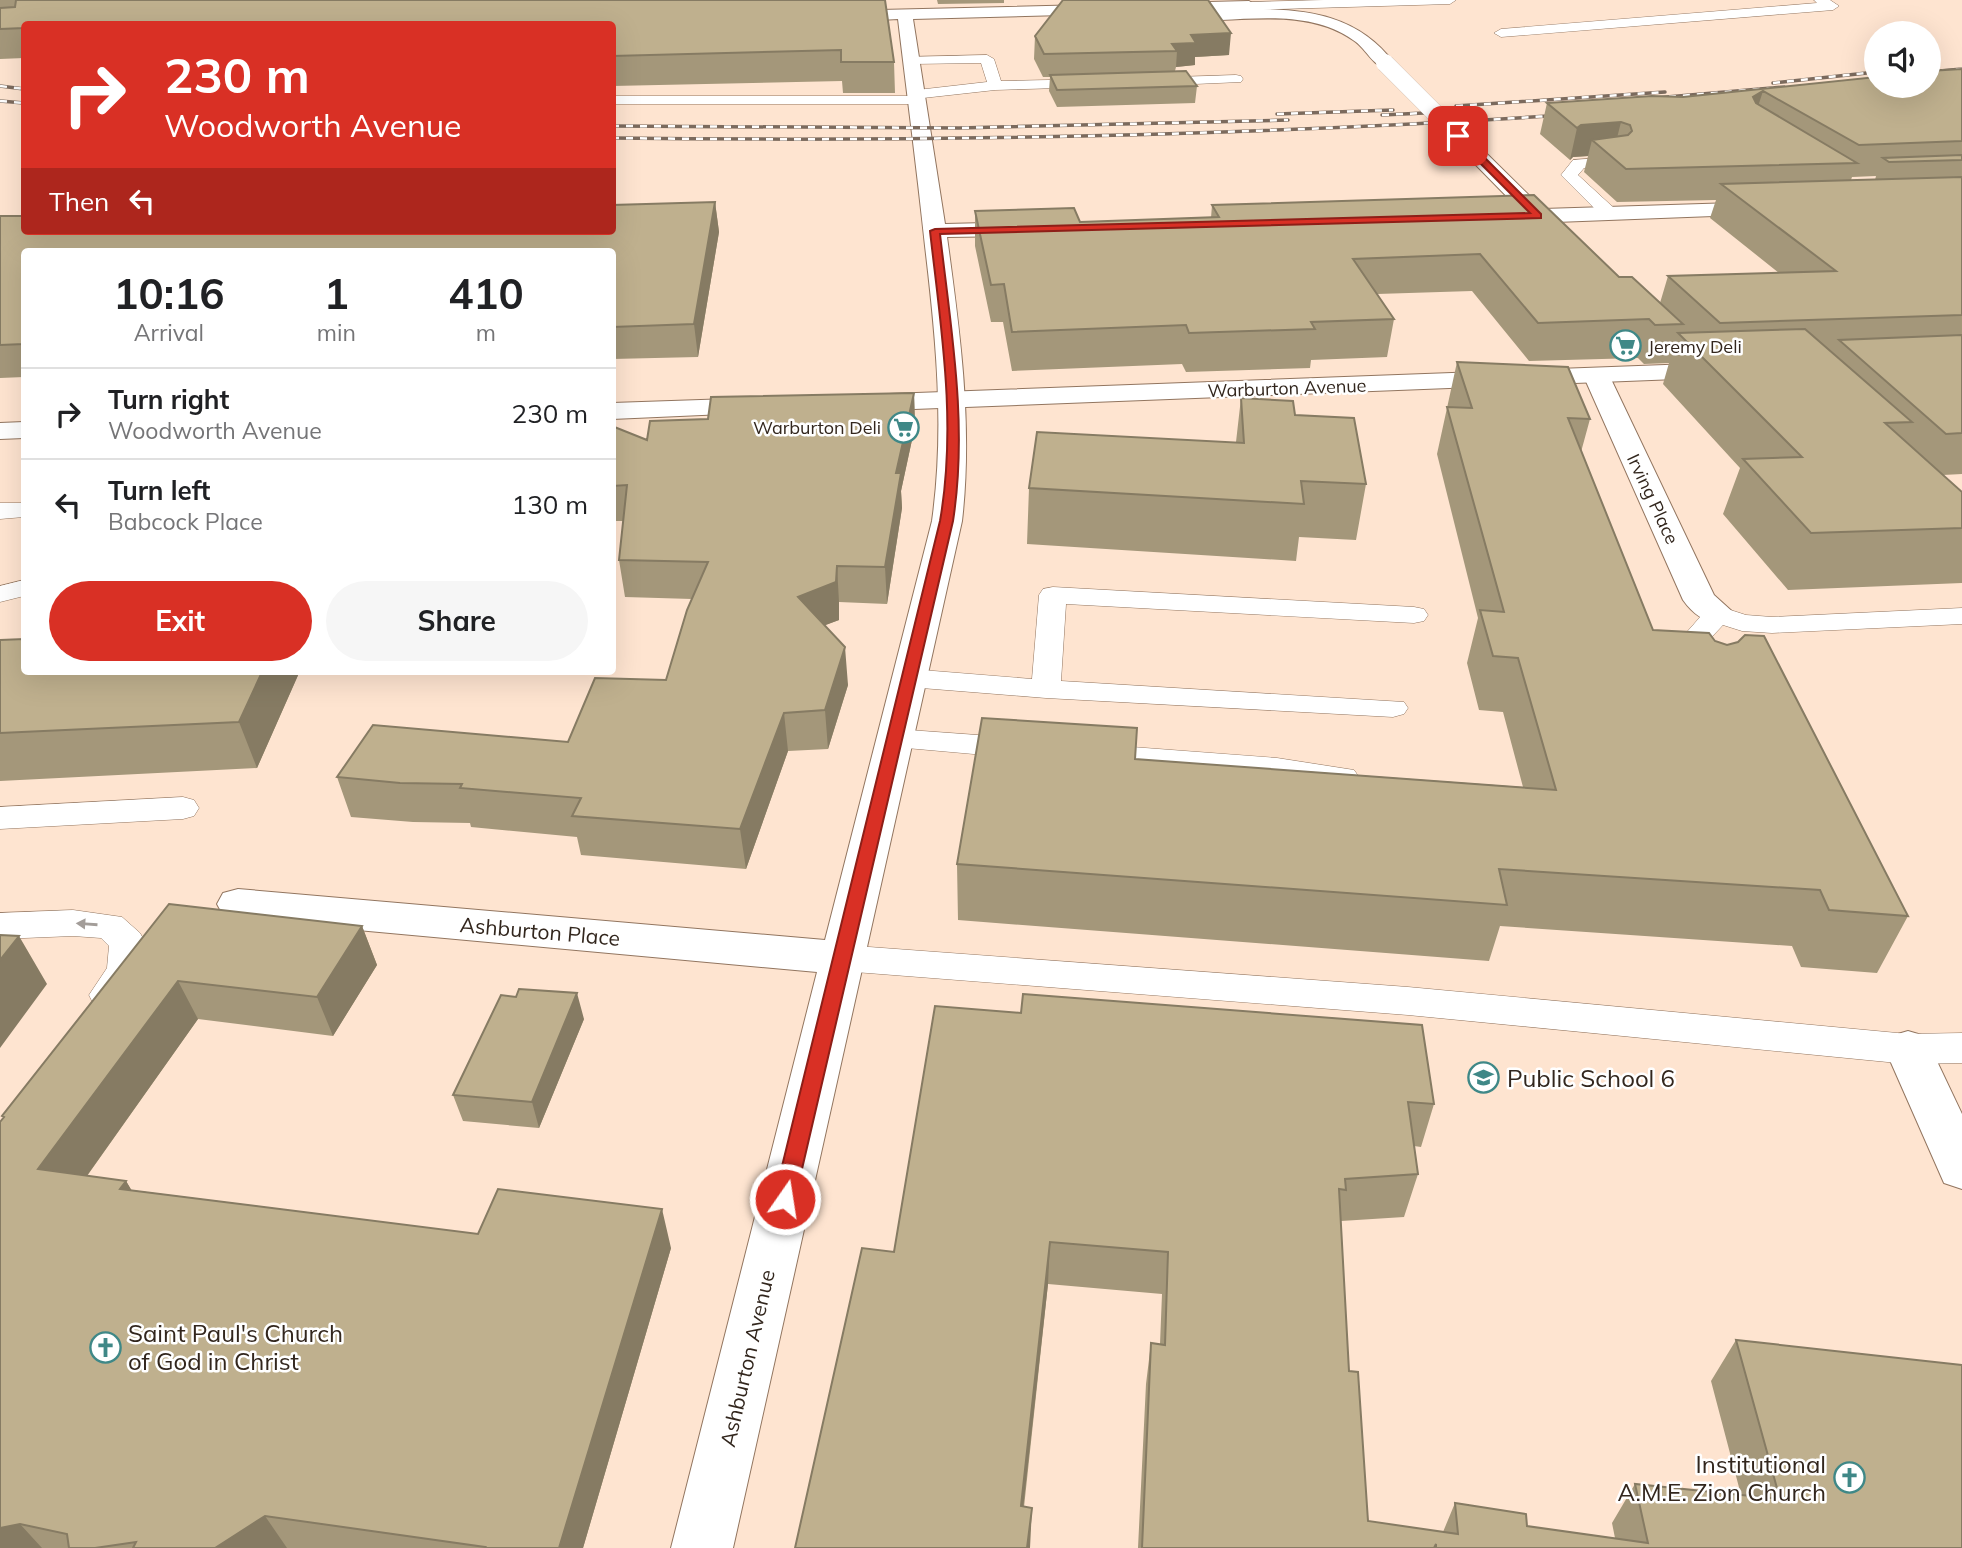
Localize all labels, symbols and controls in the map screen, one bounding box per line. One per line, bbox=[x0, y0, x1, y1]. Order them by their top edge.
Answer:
map controls bbox=[1864, 21, 1941, 98]
button: sound bbox=[1864, 21, 1941, 98]
text: 230 m bbox=[164, 44, 310, 105]
icon: right bbox=[49, 49, 140, 140]
text: Woodworth Avenue bbox=[164, 105, 462, 145]
pin bbox=[1428, 106, 1488, 166]
icon: arrive bbox=[1439, 117, 1477, 155]
icon: left bbox=[123, 182, 161, 220]
text: Then bbox=[49, 185, 109, 218]
text: 10:16 bbox=[113, 267, 224, 320]
text: 1 bbox=[324, 267, 349, 320]
text: 410 bbox=[448, 267, 524, 320]
text: Arrival bbox=[134, 318, 204, 347]
text: min bbox=[317, 318, 356, 347]
text: m bbox=[476, 318, 496, 347]
supermarket icon: Jeremy Deli bbox=[1608, 329, 1642, 363]
place label: Jeremy Deli bbox=[1648, 335, 1742, 358]
street label: Warburton Avenue bbox=[1207, 374, 1367, 402]
text: Turn right bbox=[108, 383, 229, 416]
icon: right bbox=[49, 395, 87, 433]
text: 230 m bbox=[512, 397, 588, 430]
supermarket icon: Warburton Deli bbox=[887, 410, 921, 444]
text: Woodworth Avenue bbox=[108, 416, 322, 445]
place label: Warburton Deli bbox=[753, 416, 881, 439]
street label: Irving Place bbox=[1622, 450, 1684, 548]
text: Turn left bbox=[108, 474, 210, 507]
icon: left bbox=[49, 486, 87, 524]
text: 130 m bbox=[512, 488, 588, 521]
text: Babcock Place bbox=[108, 507, 263, 536]
button: Exit bbox=[49, 581, 312, 661]
button: Share bbox=[326, 581, 588, 661]
street label: Ashburton Place bbox=[459, 911, 621, 951]
one-way arrow bbox=[76, 918, 98, 929]
school or university icon: Public School 6 bbox=[1467, 1061, 1501, 1095]
place label: Public School 6 bbox=[1507, 1063, 1675, 1093]
position arrow bbox=[748, 1162, 822, 1236]
street label: Ashburton Avenue bbox=[714, 1267, 780, 1449]
place label: Saint Paul's Church of God in Christ bbox=[128, 1318, 343, 1376]
church icon: Saint Paul's Church of God in Christ bbox=[88, 1330, 122, 1364]
place label: Institutional A.M.E. Zion Church bbox=[1617, 1449, 1826, 1507]
church icon: Institutional A.M.E. Zion Church bbox=[1832, 1461, 1866, 1495]

